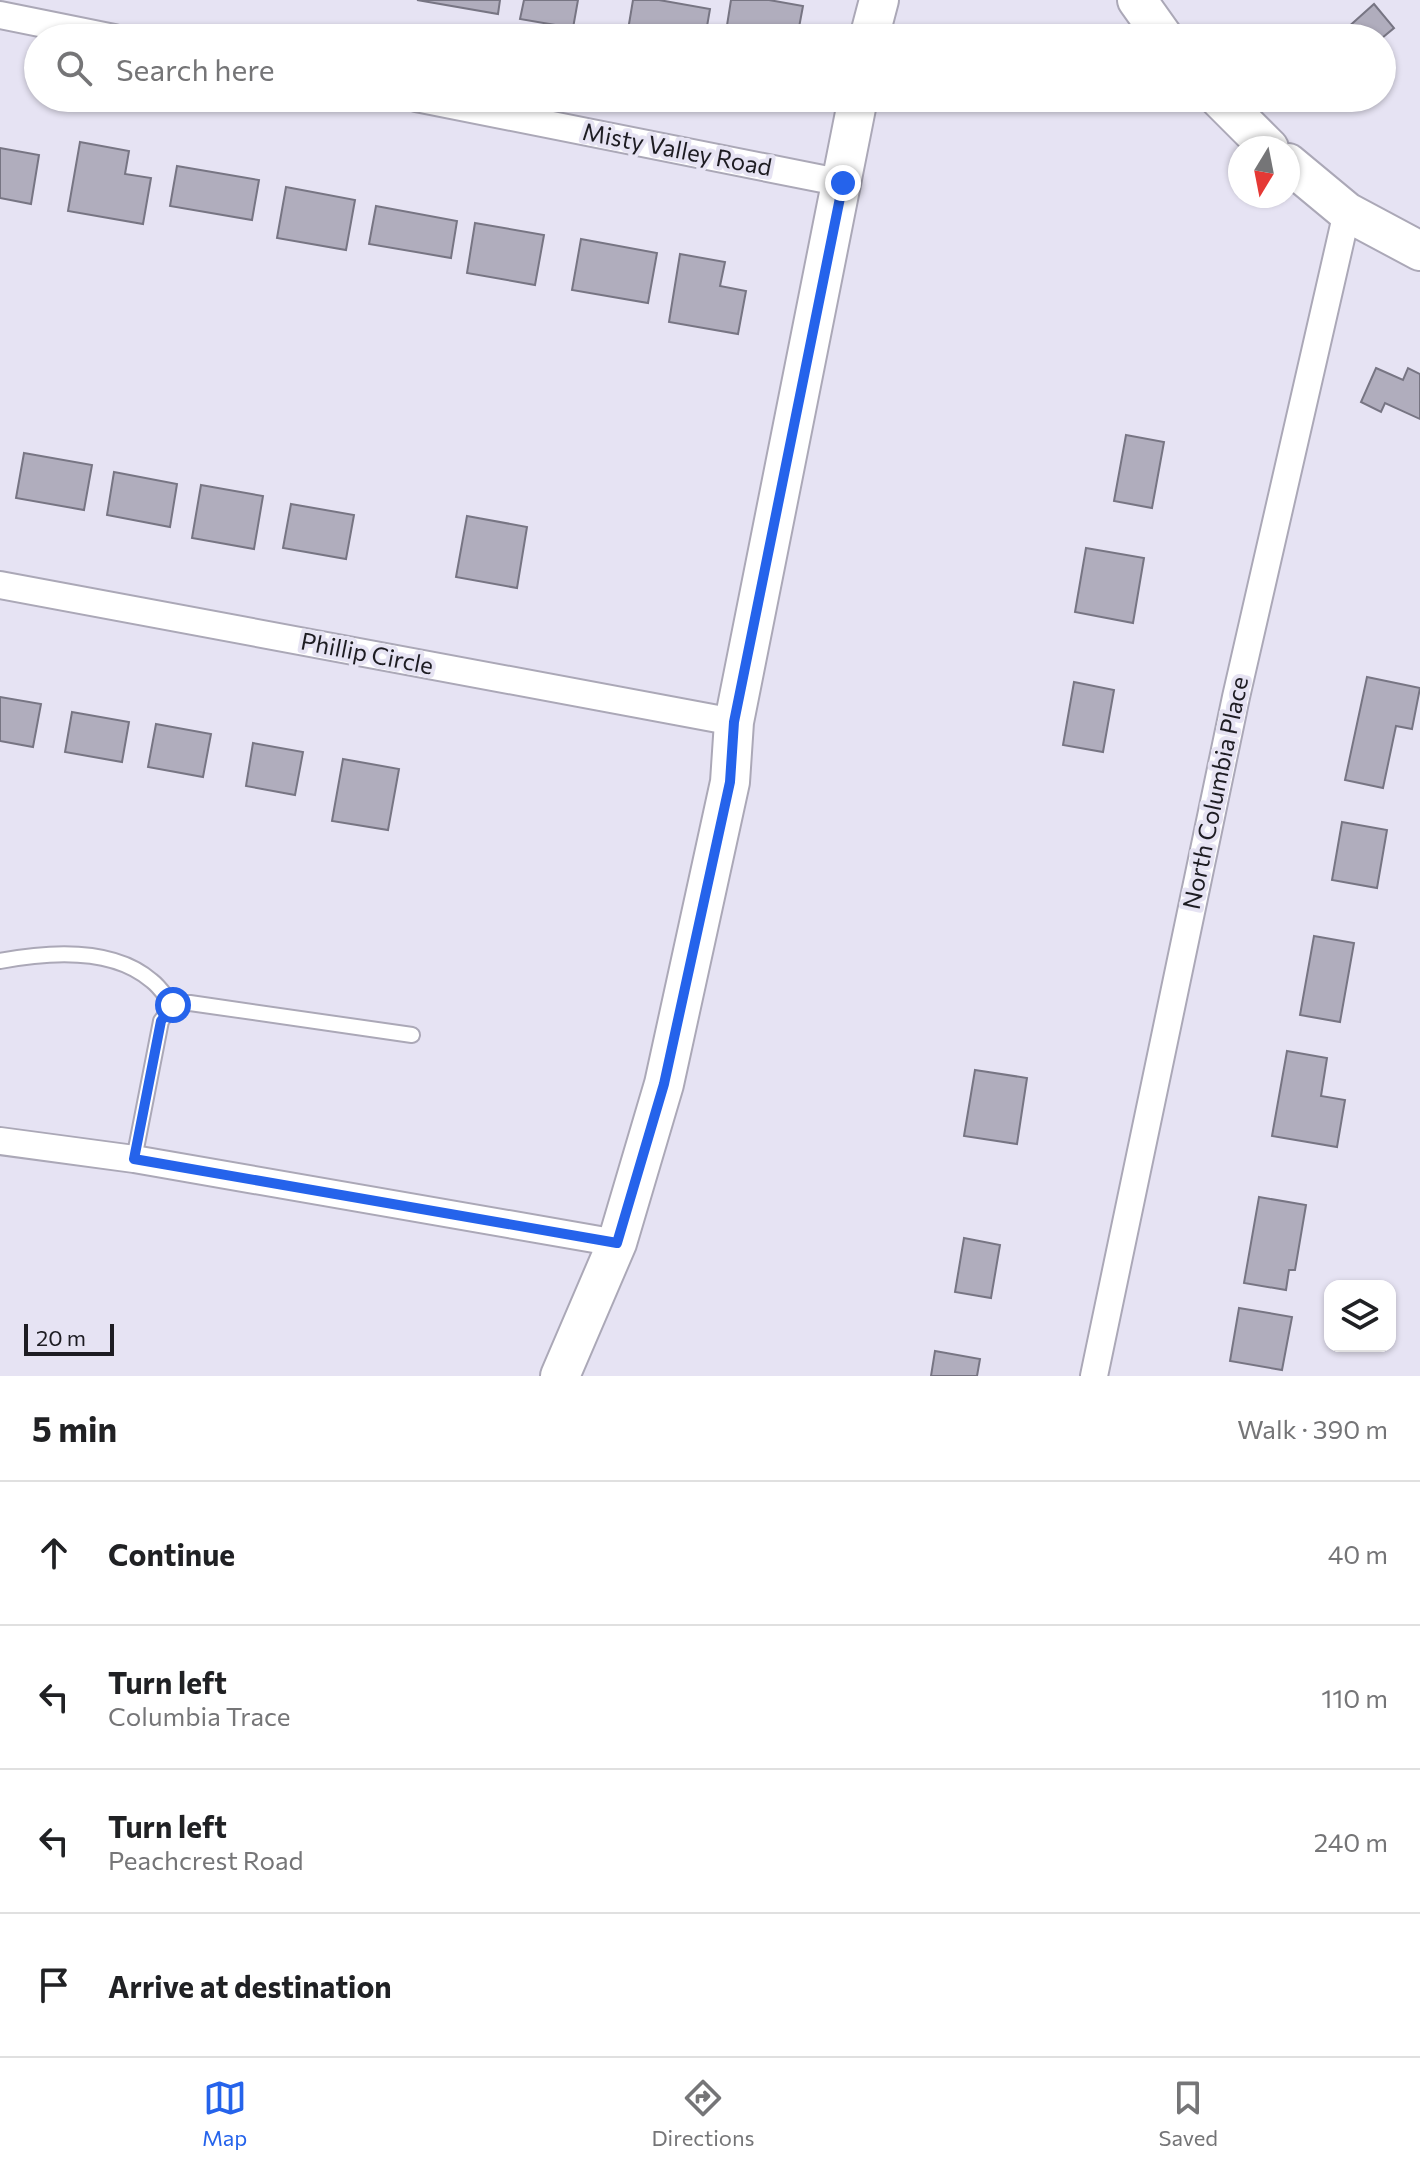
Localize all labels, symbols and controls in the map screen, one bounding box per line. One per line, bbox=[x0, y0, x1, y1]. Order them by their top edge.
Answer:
search box bbox=[24, 24, 1396, 112]
icon: search bbox=[52, 46, 96, 90]
text: Search here bbox=[116, 50, 275, 87]
street label: Misty Valley Road bbox=[580, 116, 774, 181]
north arrow bbox=[1228, 136, 1300, 208]
route end bbox=[825, 165, 861, 201]
street label: Phillip Circle bbox=[298, 625, 436, 680]
street label: North Columbia Place bbox=[1176, 674, 1253, 912]
route start bbox=[155, 987, 191, 1023]
map controls bbox=[1324, 1280, 1396, 1352]
button: layers bbox=[1324, 1280, 1396, 1352]
scale bar bbox=[24, 1320, 114, 1356]
text: 20 m bbox=[36, 1324, 86, 1351]
text: 5 min bbox=[32, 1407, 117, 1449]
text: Walk · 390 m bbox=[1237, 1413, 1388, 1444]
icon: ahead bbox=[32, 1531, 76, 1575]
text: Continue bbox=[108, 1535, 235, 1572]
text: 40 m bbox=[1328, 1538, 1388, 1569]
text: Turn left bbox=[108, 1663, 227, 1700]
icon: left bbox=[32, 1675, 76, 1719]
text: 110 m bbox=[1321, 1682, 1388, 1713]
text: Columbia Trace bbox=[108, 1700, 291, 1731]
text: Turn left bbox=[108, 1807, 227, 1844]
icon: left bbox=[32, 1819, 76, 1863]
text: 240 m bbox=[1314, 1826, 1388, 1857]
text: Peachcrest Road bbox=[108, 1844, 304, 1875]
icon: arrive bbox=[32, 1963, 76, 2007]
text: Arrive at destination bbox=[108, 1967, 392, 2004]
tab: Map bbox=[202, 2076, 247, 2151]
tab: Directions bbox=[651, 2076, 755, 2151]
tab: Saved bbox=[1159, 2076, 1218, 2151]

